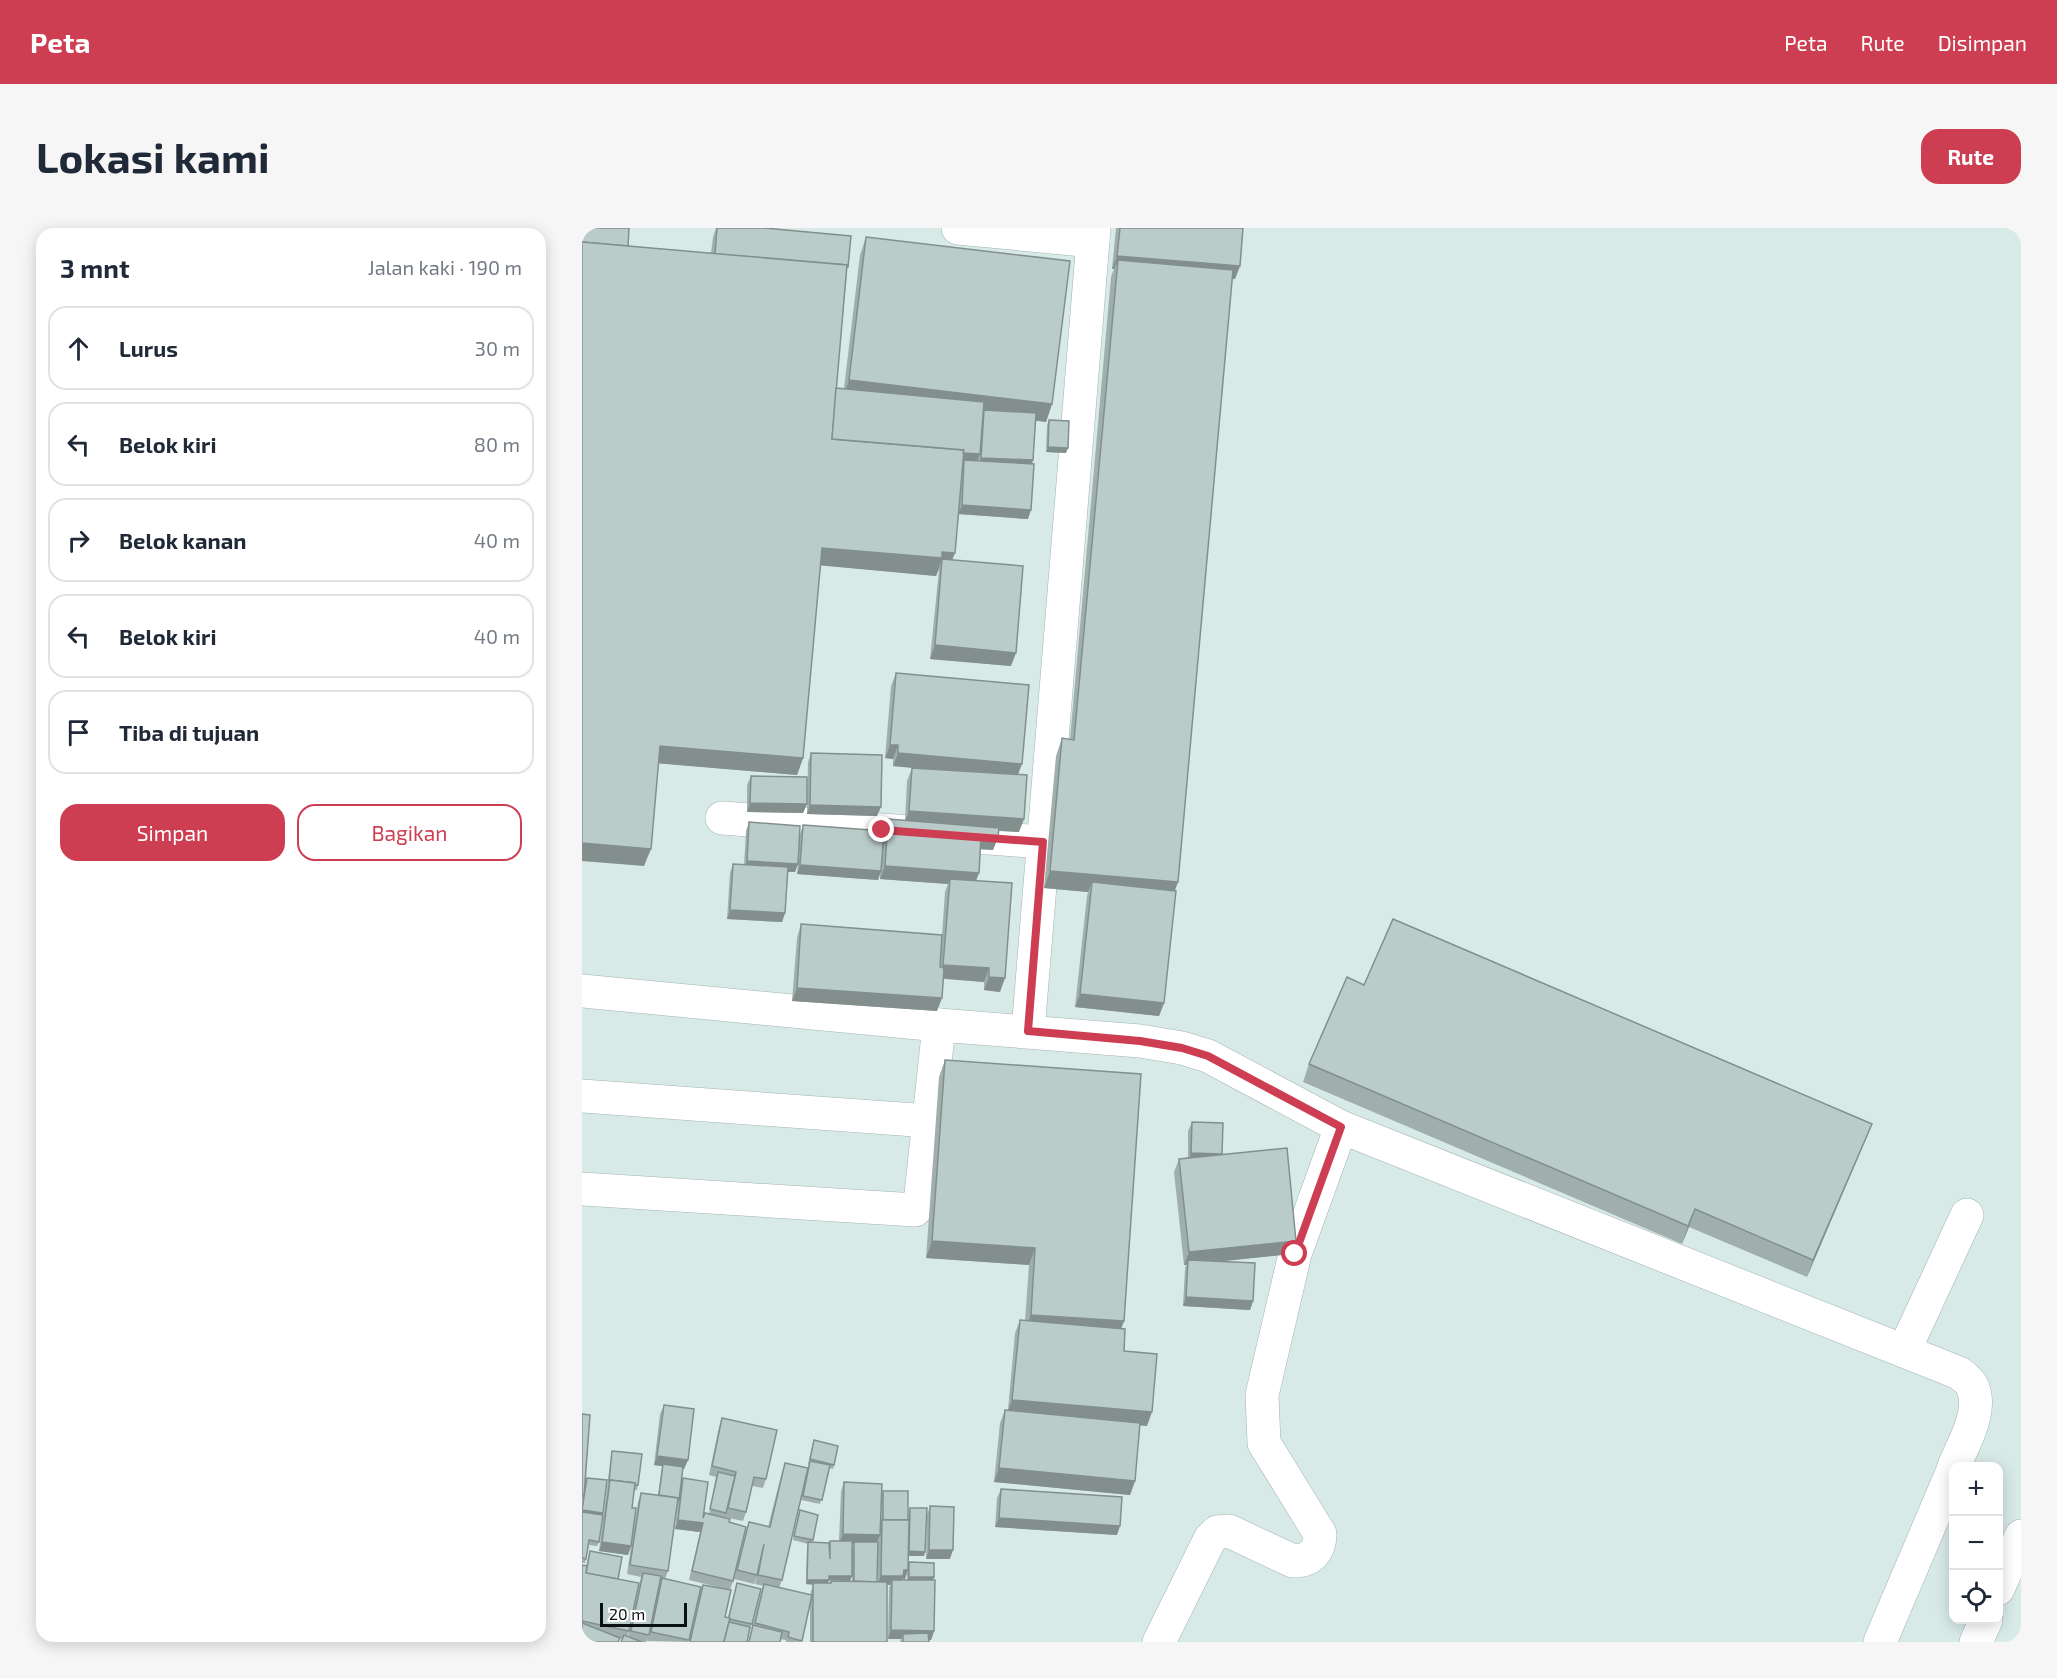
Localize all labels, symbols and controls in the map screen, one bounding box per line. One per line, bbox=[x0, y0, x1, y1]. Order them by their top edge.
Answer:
text: Peta bbox=[30, 25, 90, 59]
text: Peta bbox=[1784, 30, 1827, 55]
text: Rute bbox=[1860, 30, 1905, 55]
text: Disimpan bbox=[1938, 30, 2027, 55]
button: Rute bbox=[1921, 129, 2021, 184]
text: Lokasi kami bbox=[36, 131, 270, 181]
text: 3 mnt bbox=[60, 252, 130, 283]
text: Jalan kaki · 190 m bbox=[368, 255, 522, 279]
icon: ahead bbox=[62, 332, 95, 365]
text: Lurus bbox=[119, 335, 178, 361]
text: 30 m bbox=[475, 336, 520, 360]
icon: left bbox=[62, 428, 95, 461]
text: Belok kiri bbox=[119, 431, 216, 457]
text: 80 m bbox=[474, 432, 520, 456]
icon: right bbox=[62, 524, 95, 557]
text: Belok kanan bbox=[119, 527, 246, 553]
text: 40 m bbox=[474, 528, 520, 552]
icon: left bbox=[62, 620, 95, 653]
text: Belok kiri bbox=[119, 623, 216, 649]
text: 40 m bbox=[474, 624, 520, 648]
icon: arrive bbox=[62, 716, 95, 749]
text: Tiba di tujuan bbox=[119, 719, 259, 745]
button: Simpan bbox=[60, 804, 285, 861]
button: Bagikan bbox=[297, 804, 522, 861]
route end bbox=[868, 816, 894, 842]
route start bbox=[1281, 1240, 1307, 1266]
map controls bbox=[1949, 1462, 2003, 1624]
button: + bbox=[1949, 1462, 2003, 1516]
button: − bbox=[1949, 1516, 2003, 1570]
button: locate bbox=[1949, 1570, 2003, 1624]
scale bar bbox=[600, 1600, 687, 1628]
text: 20 m bbox=[609, 1604, 645, 1623]

